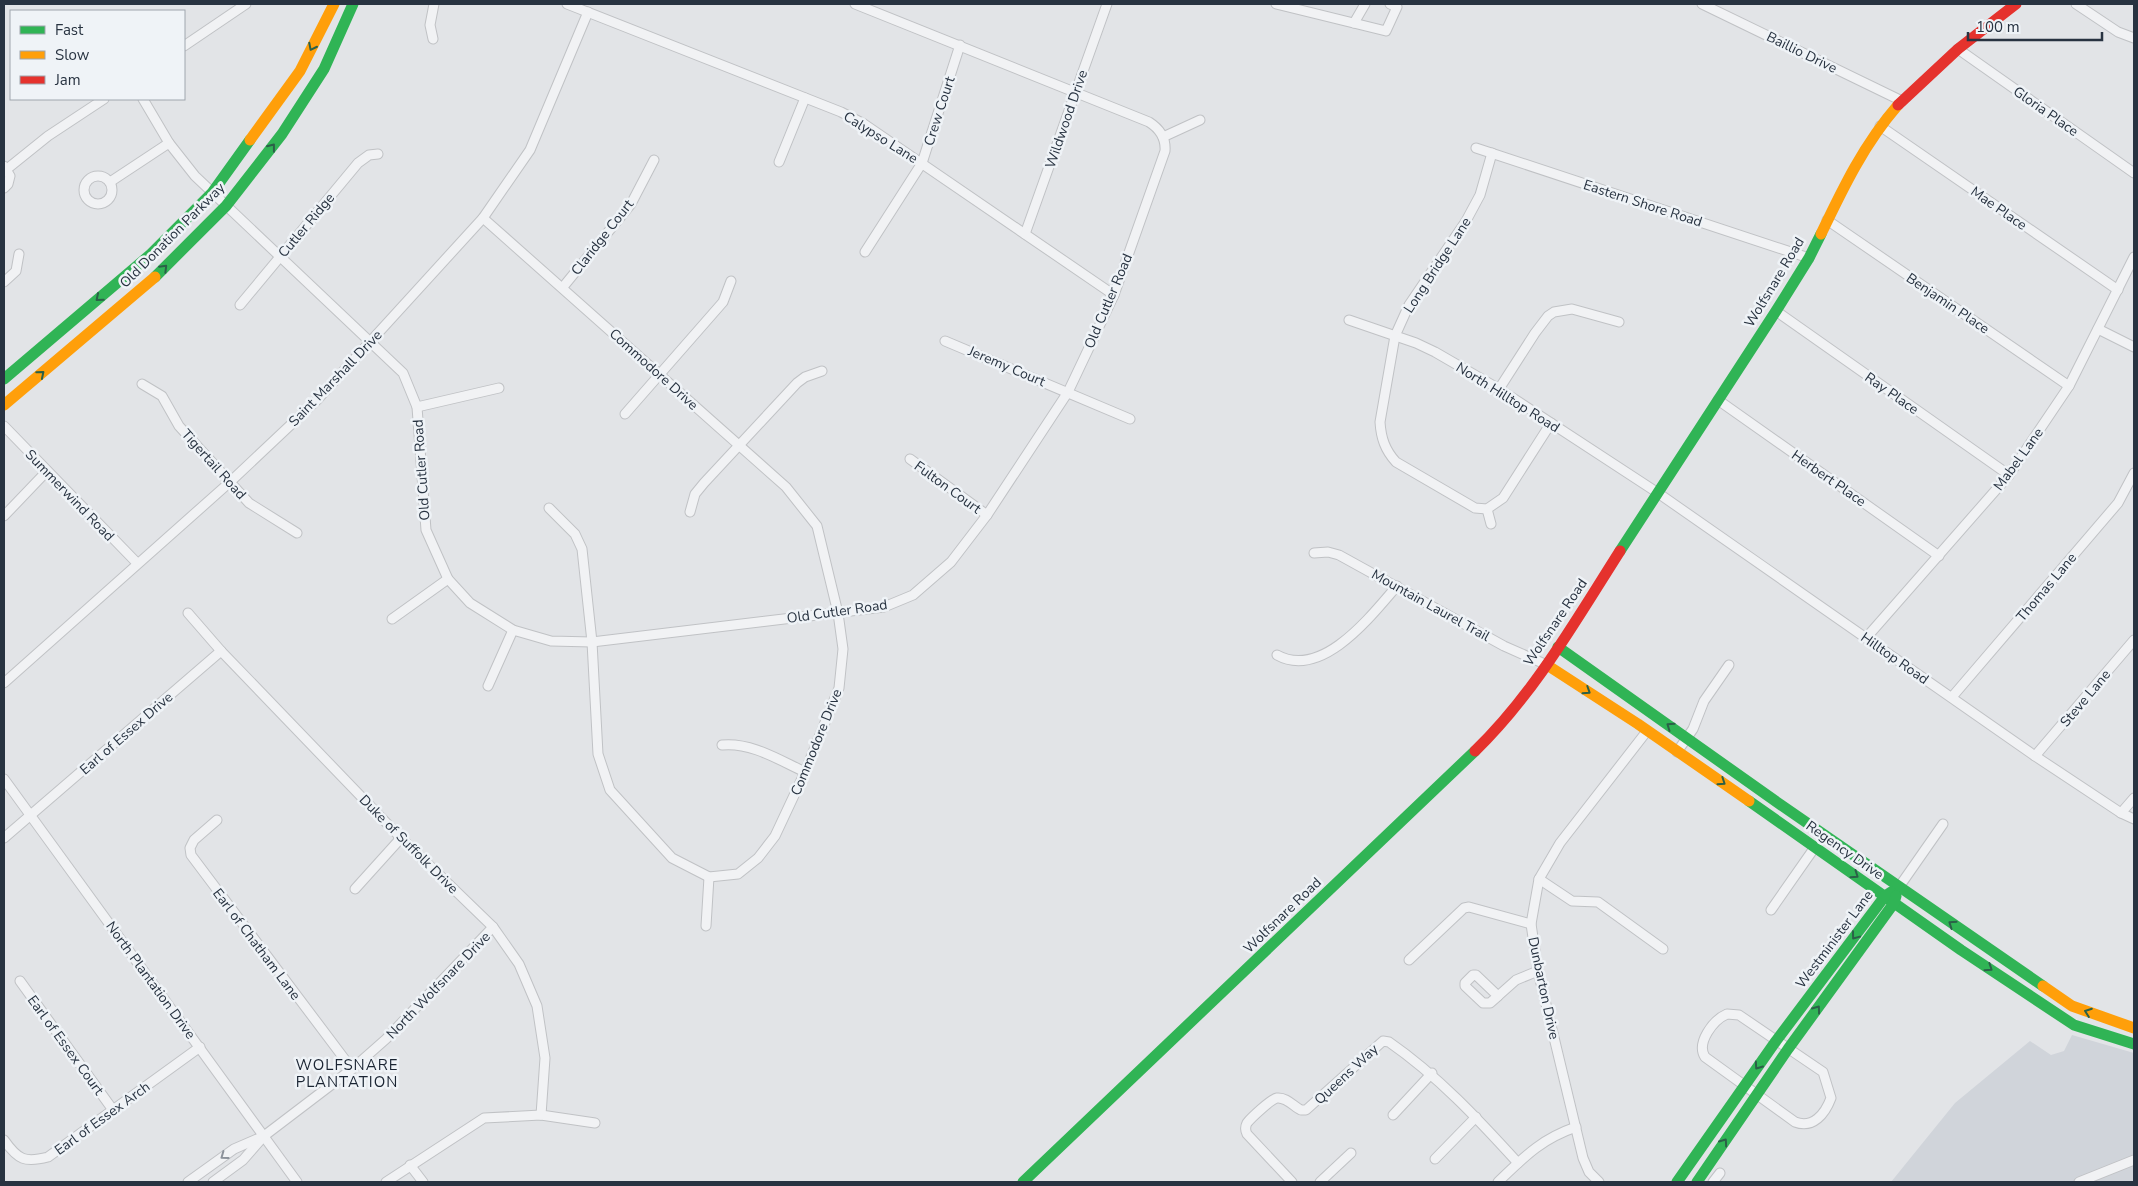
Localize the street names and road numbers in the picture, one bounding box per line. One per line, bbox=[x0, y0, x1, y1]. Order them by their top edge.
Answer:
street label: Baillio Drive bbox=[1763, 27, 1840, 78]
street label: Wildwood Drive bbox=[1041, 67, 1092, 171]
street label: Crew Court bbox=[919, 74, 960, 148]
street label: Gloria Place bbox=[2009, 82, 2082, 141]
street label: Calypso Lane bbox=[840, 107, 922, 168]
street label: Eastern Shore Road bbox=[1581, 175, 1705, 232]
street label: Old Donation Parkway bbox=[116, 178, 230, 292]
street label: Mae Place bbox=[1967, 182, 2031, 235]
street label: Cutler Ridge bbox=[274, 189, 339, 262]
street label: Claridge Court bbox=[567, 195, 638, 279]
street label: Long Bridge Lane bbox=[1399, 214, 1476, 317]
street label: Wolfsnare Road bbox=[1740, 234, 1809, 331]
street label: Old Cutler Road bbox=[1080, 251, 1137, 352]
street label: Benjamin Place bbox=[1902, 269, 1993, 338]
street label: Commodore Drive bbox=[605, 324, 702, 414]
street label: Saint Marshall Drive bbox=[284, 326, 386, 431]
street label: Jeremy Court bbox=[964, 341, 1048, 391]
street label: North Hilltop Road bbox=[1452, 358, 1563, 437]
street label: Ray Place bbox=[1861, 368, 1922, 419]
street label: Old Cutler Road bbox=[408, 419, 435, 521]
street label: Mabel Lane bbox=[1989, 424, 2048, 494]
street label: Tigertail Road bbox=[177, 425, 250, 504]
street label: Summerwind Road bbox=[21, 445, 118, 545]
street label: Herbert Place bbox=[1788, 446, 1870, 511]
street label: Fulton Court bbox=[910, 457, 985, 518]
street label: Thomas Lane bbox=[2012, 549, 2081, 626]
street label: Mountain Laurel Trail bbox=[1368, 565, 1494, 646]
street label: Wolfsnare Road bbox=[1519, 575, 1592, 670]
street label: Old Cutler Road bbox=[786, 595, 889, 628]
street label: Hilltop Road bbox=[1857, 628, 1933, 689]
street label: Steve Lane bbox=[2056, 666, 2115, 731]
street label: Commodore Drive bbox=[786, 686, 847, 798]
street label: Earl of Essex Drive bbox=[76, 688, 177, 779]
street label: Duke of Suffolk Drive bbox=[355, 791, 462, 898]
street label: Regency Drive bbox=[1802, 817, 1887, 884]
street label: Wolfsnare Road bbox=[1239, 873, 1326, 958]
street label: Earl of Chatham Lane bbox=[208, 885, 305, 1004]
street label: Westminister Lane bbox=[1791, 886, 1877, 992]
street label: North Plantation Drive bbox=[101, 918, 200, 1043]
street label: North Wolfsnare Drive bbox=[382, 928, 495, 1043]
street label: Dunbarton Drive bbox=[1523, 935, 1564, 1041]
street label: Earl of Essex Court bbox=[23, 992, 108, 1099]
street label: Queens Way bbox=[1310, 1039, 1383, 1109]
street label: Earl of Essex Arch bbox=[51, 1077, 154, 1159]

